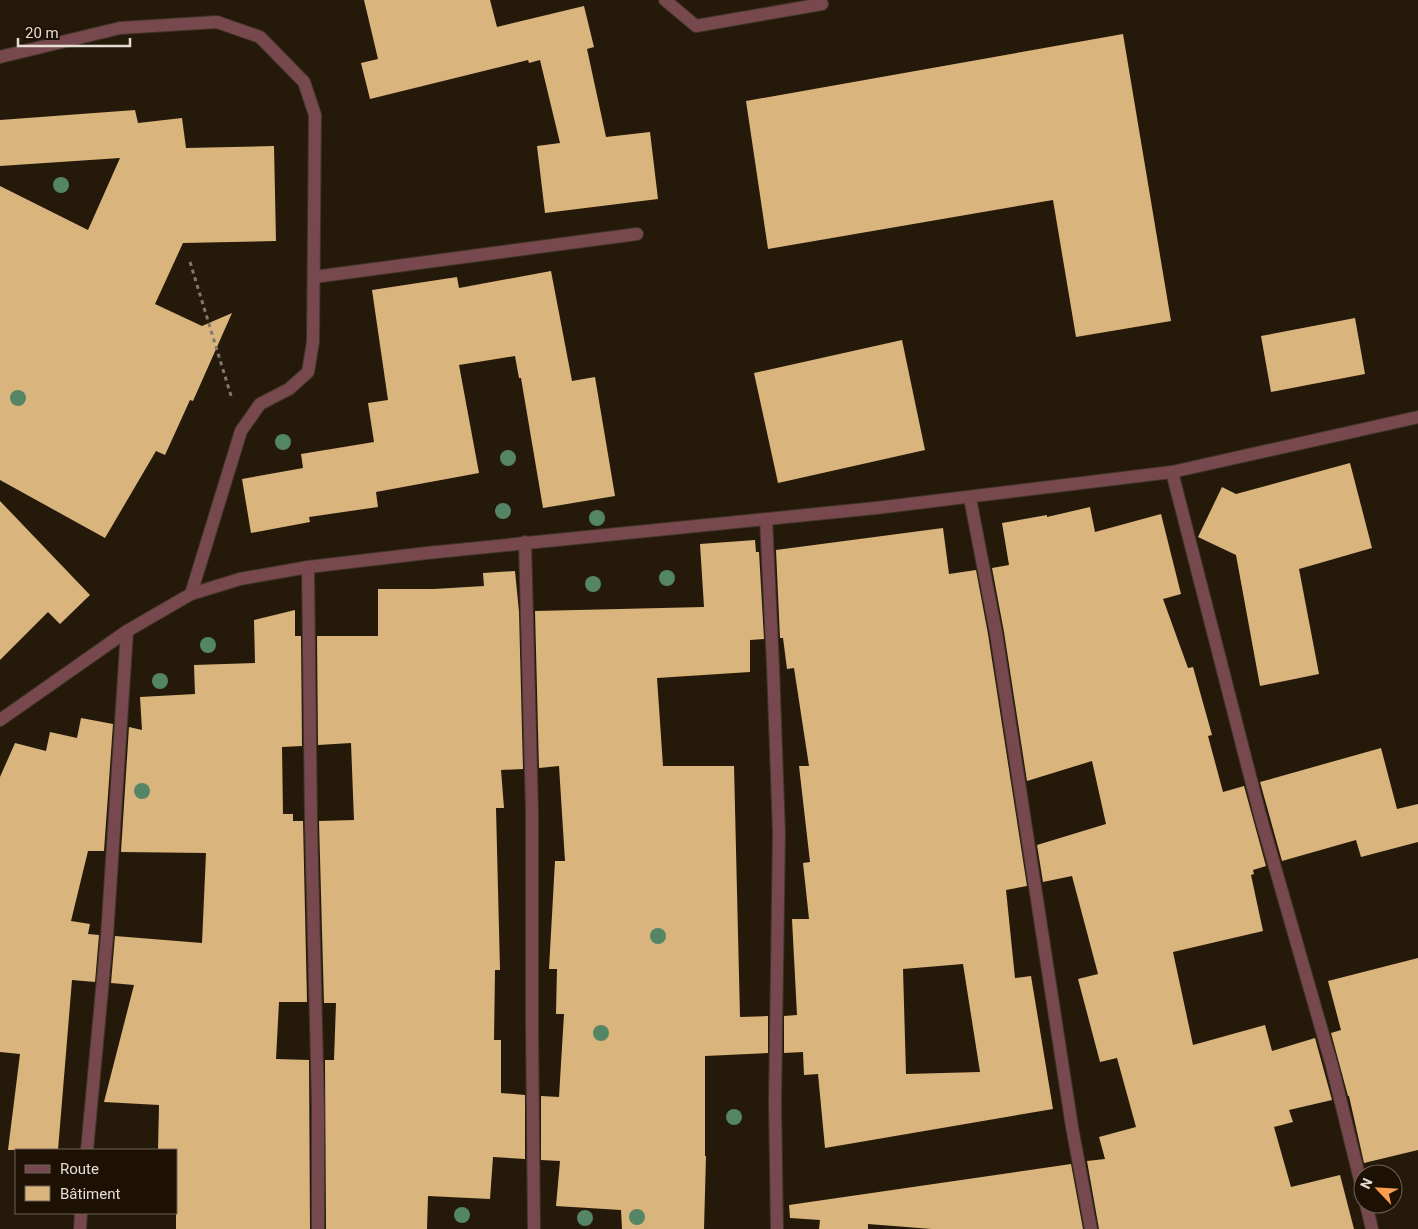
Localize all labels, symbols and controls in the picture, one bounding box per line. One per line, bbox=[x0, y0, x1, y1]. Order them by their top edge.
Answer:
scale bar bbox=[18, 15, 130, 47]
text: 20 m bbox=[25, 24, 59, 42]
legend bbox=[15, 1149, 178, 1214]
text: Route bbox=[60, 1160, 99, 1178]
north arrow bbox=[1353, 1164, 1403, 1214]
text: N bbox=[1357, 1176, 1376, 1191]
text: Bâtiment bbox=[60, 1185, 120, 1203]

